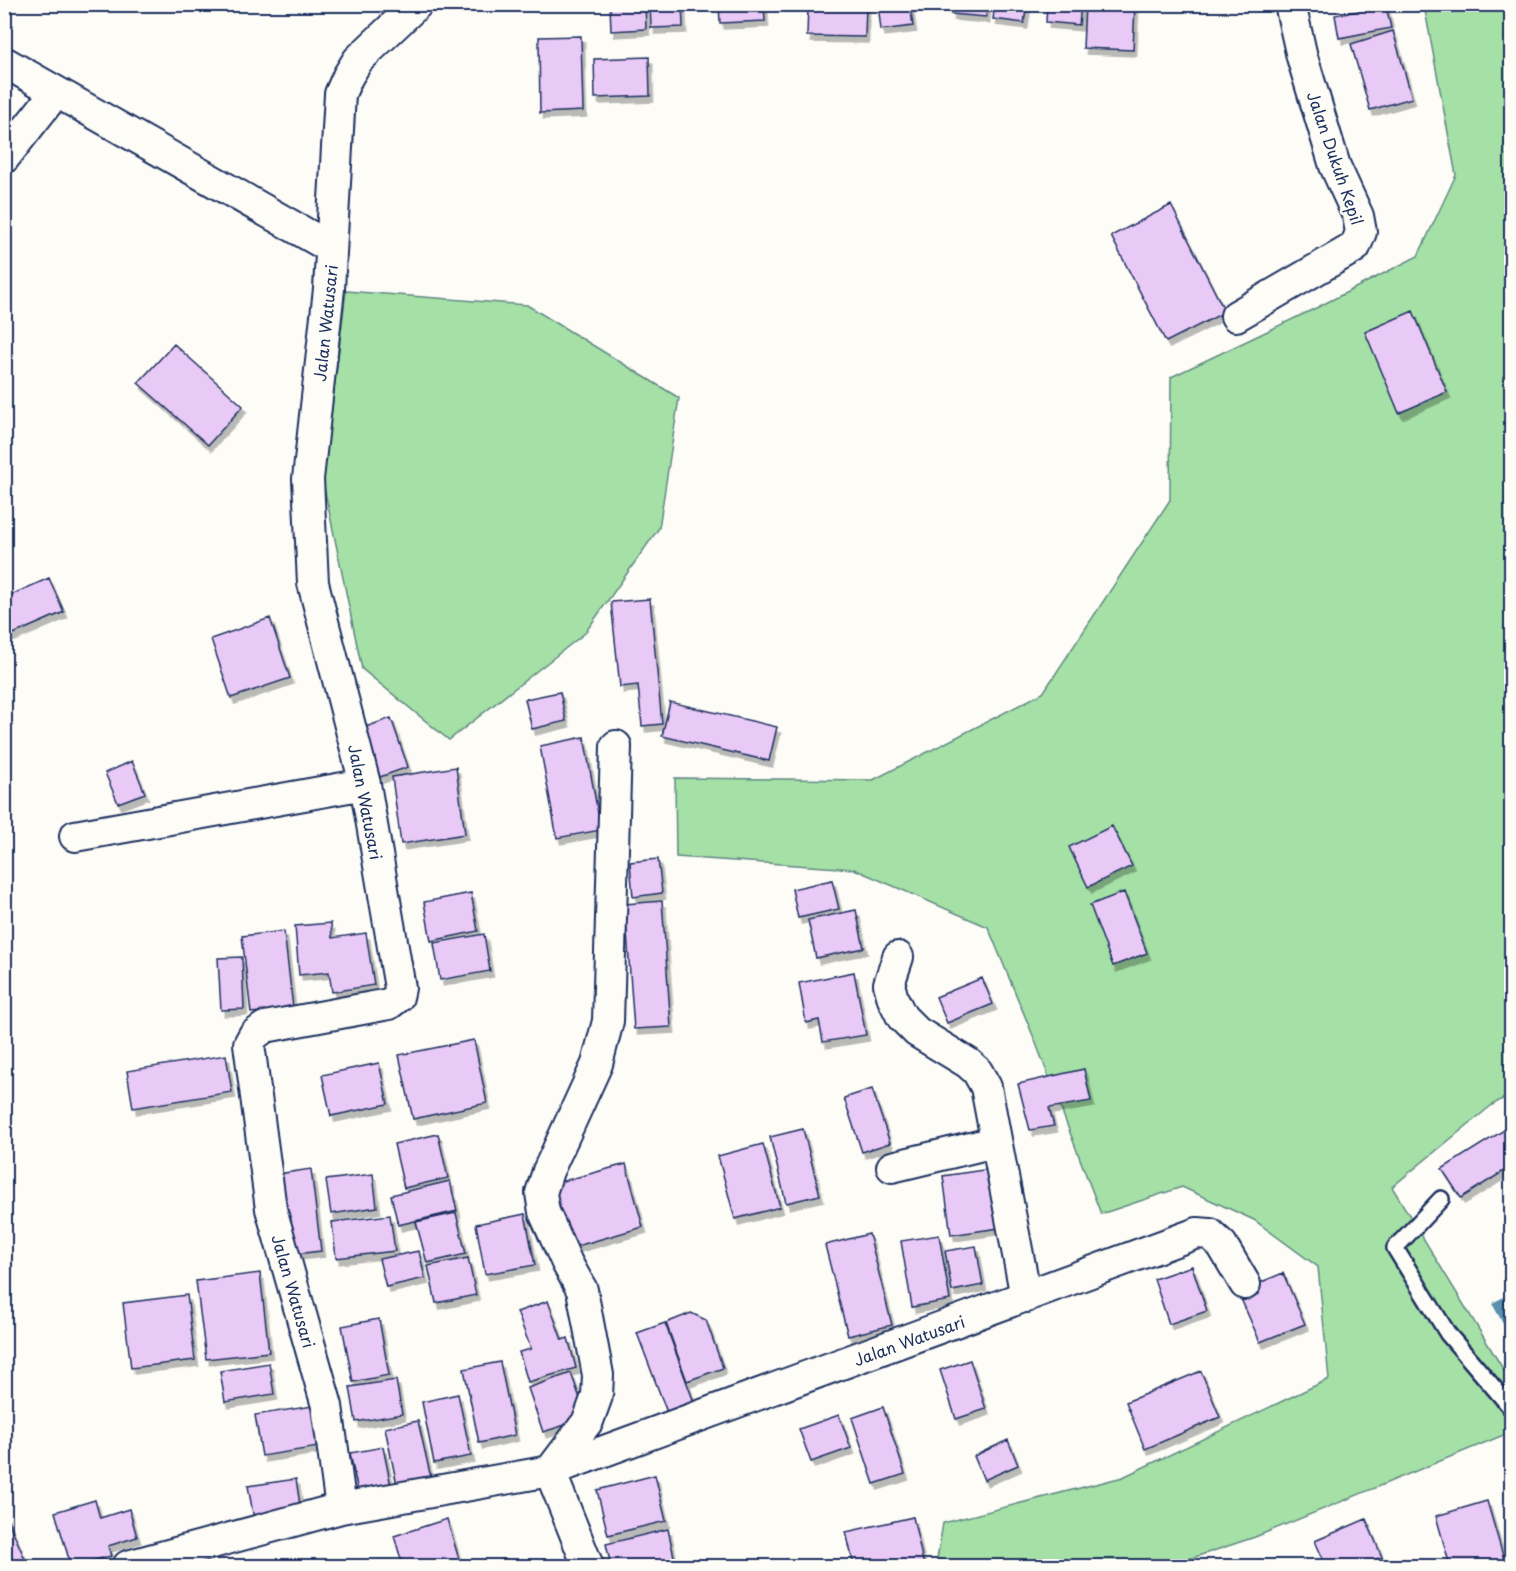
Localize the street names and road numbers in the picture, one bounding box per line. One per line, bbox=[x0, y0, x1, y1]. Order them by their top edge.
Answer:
street label: Jalan Dukuh Kepil bbox=[1302, 88, 1370, 228]
street label: Jalan Watusari bbox=[307, 264, 343, 382]
street label: Jalan Watusari bbox=[343, 742, 389, 862]
street label: Jalan Watusari bbox=[266, 1231, 322, 1351]
street label: Jalan Watusari bbox=[850, 1309, 968, 1371]

